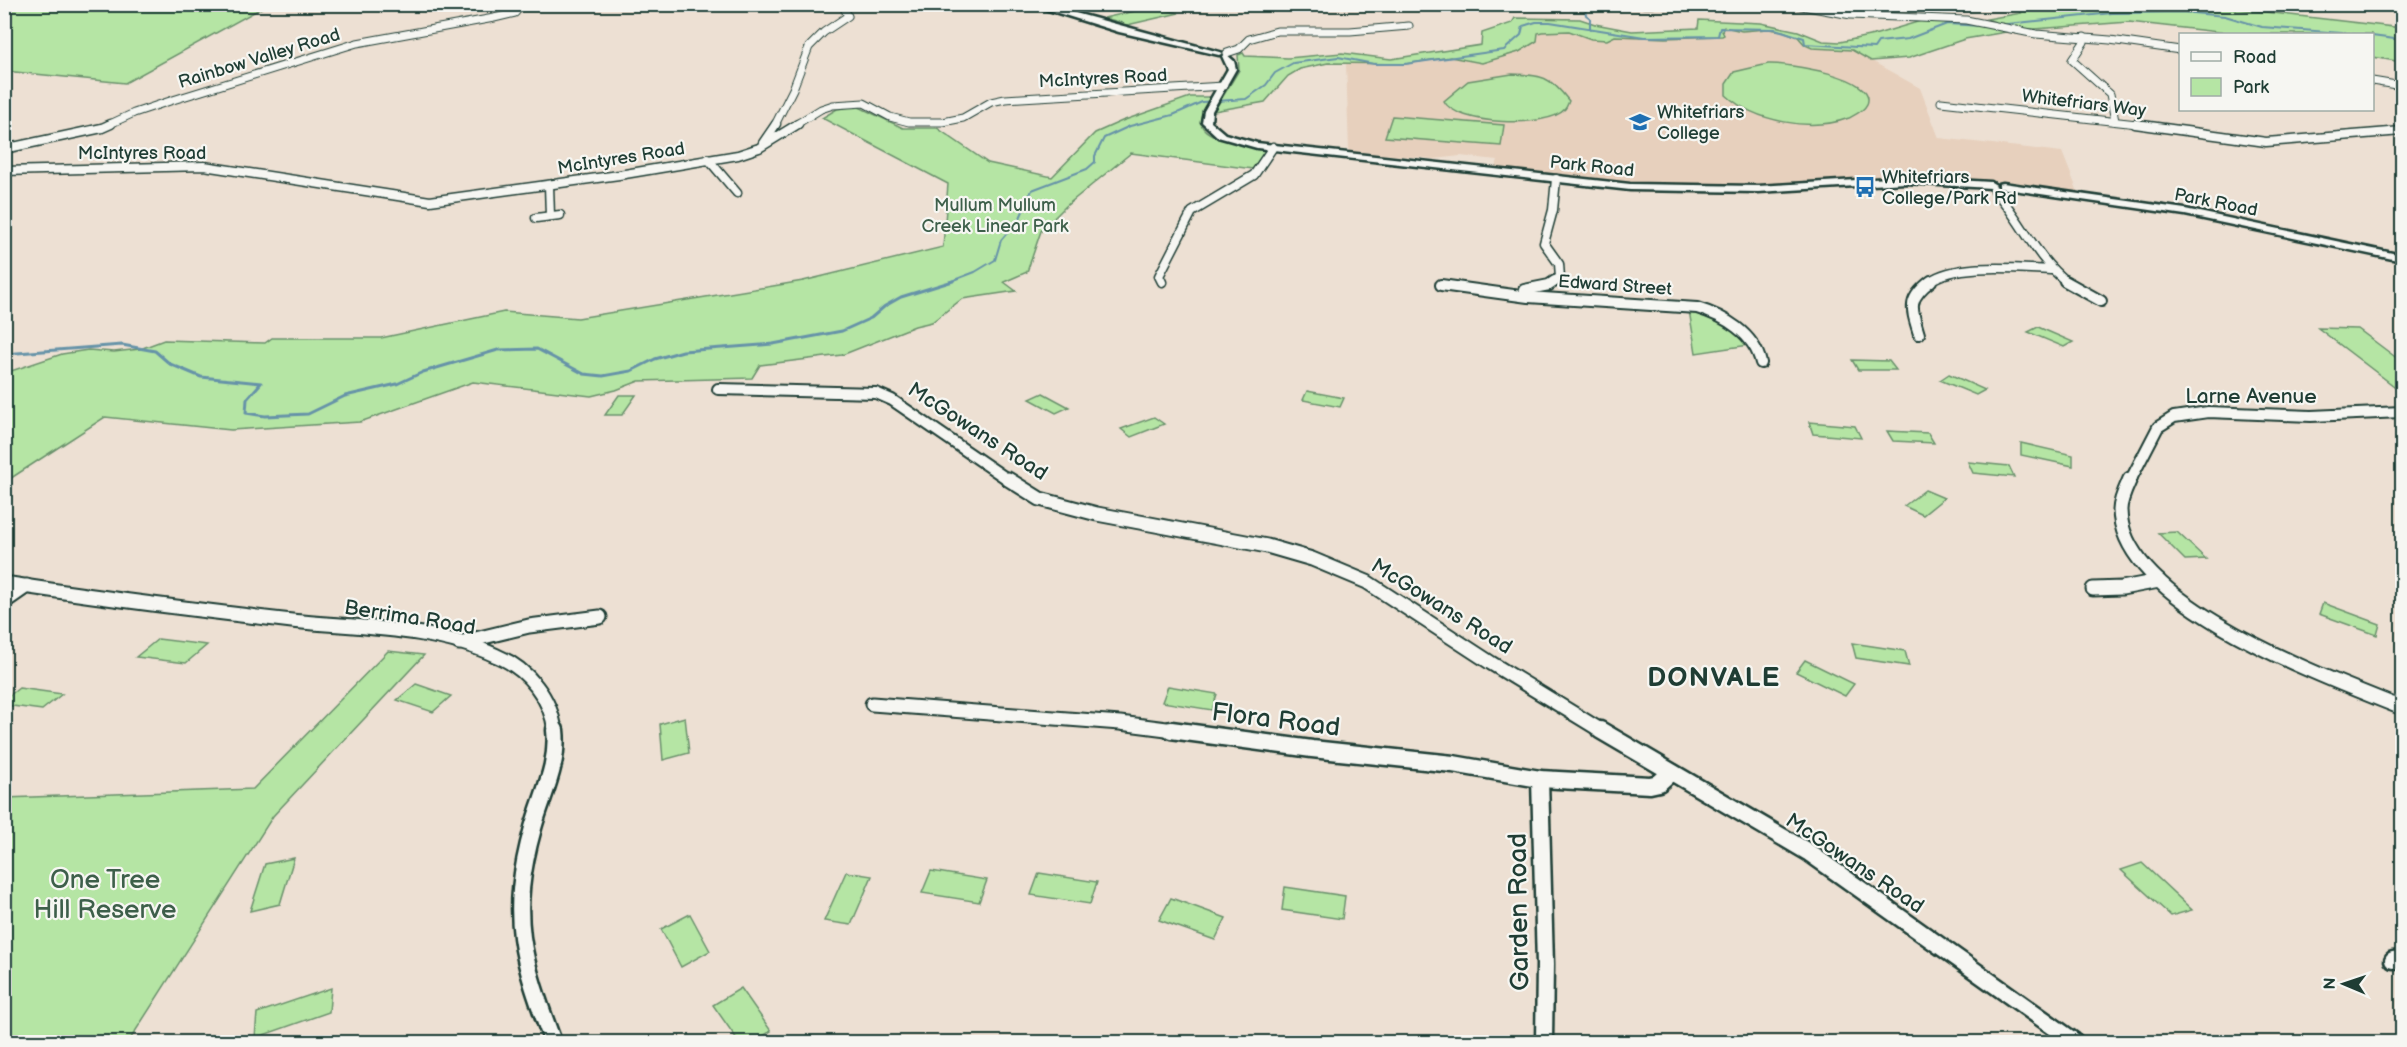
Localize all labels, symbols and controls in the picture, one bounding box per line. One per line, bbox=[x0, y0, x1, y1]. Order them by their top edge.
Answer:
street label: Rainbow Valley Road bbox=[176, 24, 342, 93]
legend bbox=[2179, 33, 2374, 111]
text: Road bbox=[2233, 47, 2277, 68]
street label: McIntyres Road bbox=[1038, 65, 1168, 92]
text: Park bbox=[2233, 77, 2269, 98]
street label: Whitefriars Way bbox=[2020, 85, 2148, 122]
place label: Whitefriars College bbox=[1657, 102, 1745, 144]
school or university icon: Whitefriars College bbox=[1628, 110, 1652, 134]
street label: McIntyres Road bbox=[556, 138, 686, 179]
street label: McIntyres Road bbox=[78, 143, 206, 164]
street label: Park Road bbox=[1549, 152, 1635, 181]
place label: Whitefriars College/Park Rd bbox=[1882, 167, 2017, 209]
bus stop icon: Whitefriars College/Park Rd bbox=[1853, 175, 1877, 199]
street label: Park Road bbox=[2172, 184, 2259, 221]
park label: Mullum Mullum Creek Linear Park bbox=[921, 195, 1069, 237]
street label: Edward Street bbox=[1557, 271, 1673, 300]
street label: McGowans Road bbox=[903, 377, 1052, 486]
street label: Larne Avenue bbox=[2185, 384, 2317, 409]
street label: McGowans Road bbox=[1367, 553, 1517, 660]
street label: Berrima Road bbox=[342, 595, 477, 640]
district label: DONVALE bbox=[1647, 662, 1781, 694]
street label: Flora Road bbox=[1210, 697, 1342, 744]
street label: McGowans Road bbox=[1781, 808, 1929, 919]
street label: Garden Road bbox=[1503, 833, 1536, 991]
park label: One Tree Hill Reserve bbox=[34, 865, 176, 926]
north arrow bbox=[2314, 954, 2374, 1014]
text: N bbox=[2321, 977, 2340, 990]

